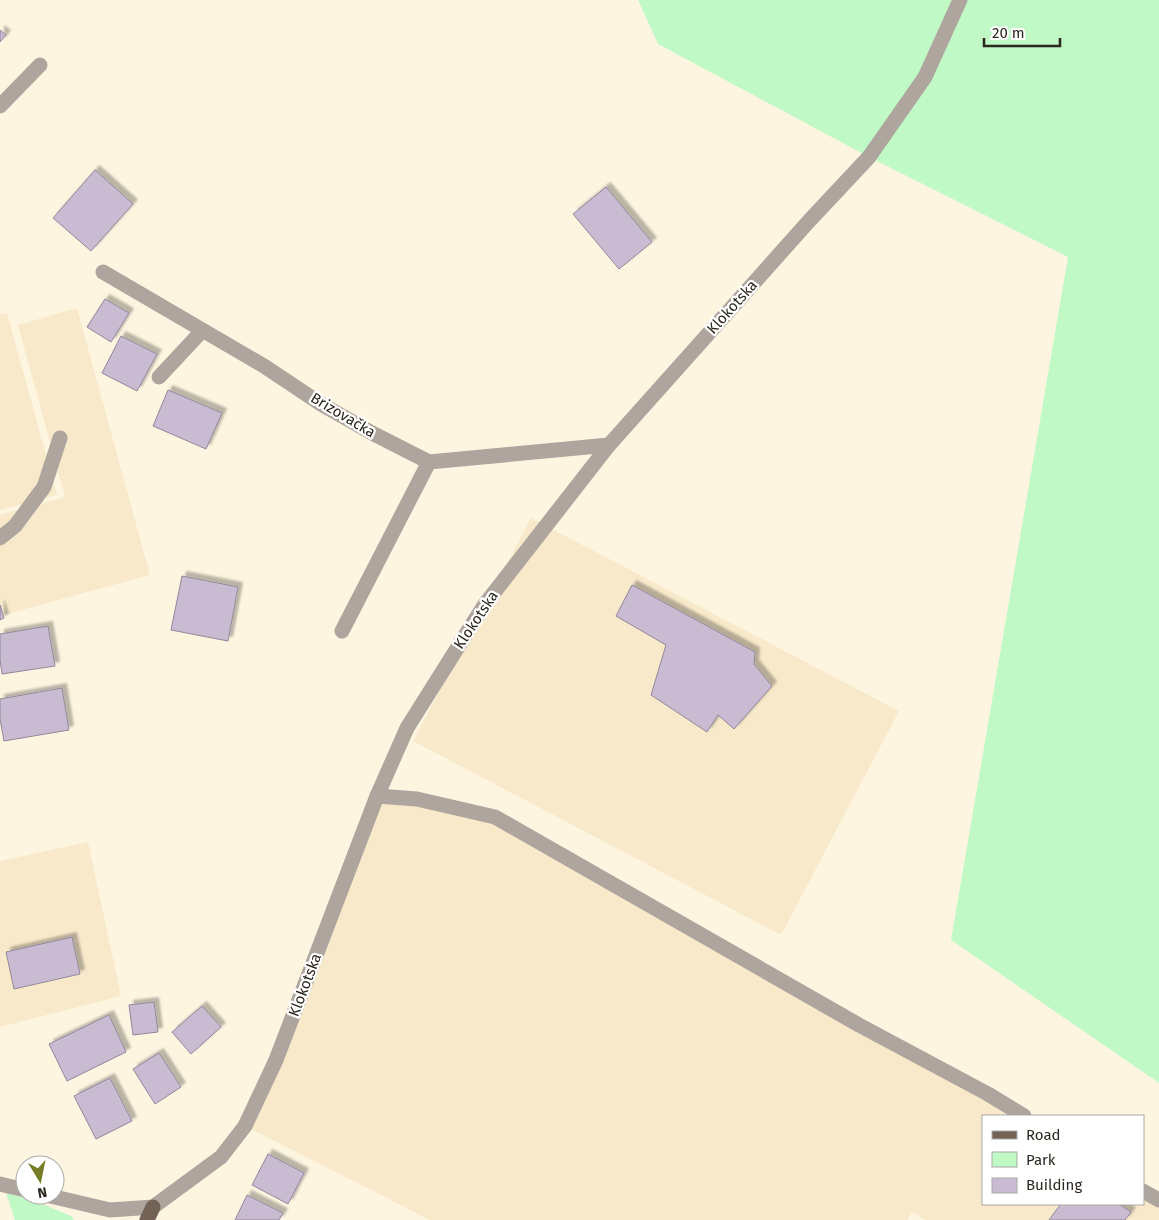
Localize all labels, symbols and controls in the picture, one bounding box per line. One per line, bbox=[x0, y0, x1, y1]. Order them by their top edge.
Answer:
scale bar bbox=[984, 15, 1060, 47]
text: 20 m bbox=[992, 24, 1025, 42]
street label: Klokotska bbox=[703, 276, 761, 338]
street label: Brizovačka bbox=[307, 389, 379, 441]
street label: Klokotska bbox=[450, 587, 502, 653]
street label: Klokotska bbox=[285, 951, 325, 1019]
legend bbox=[982, 1115, 1144, 1205]
text: Road bbox=[1026, 1126, 1061, 1144]
text: Park bbox=[1026, 1151, 1056, 1169]
north arrow bbox=[15, 1155, 65, 1205]
text: Building bbox=[1026, 1176, 1082, 1194]
text: N bbox=[36, 1183, 48, 1201]

